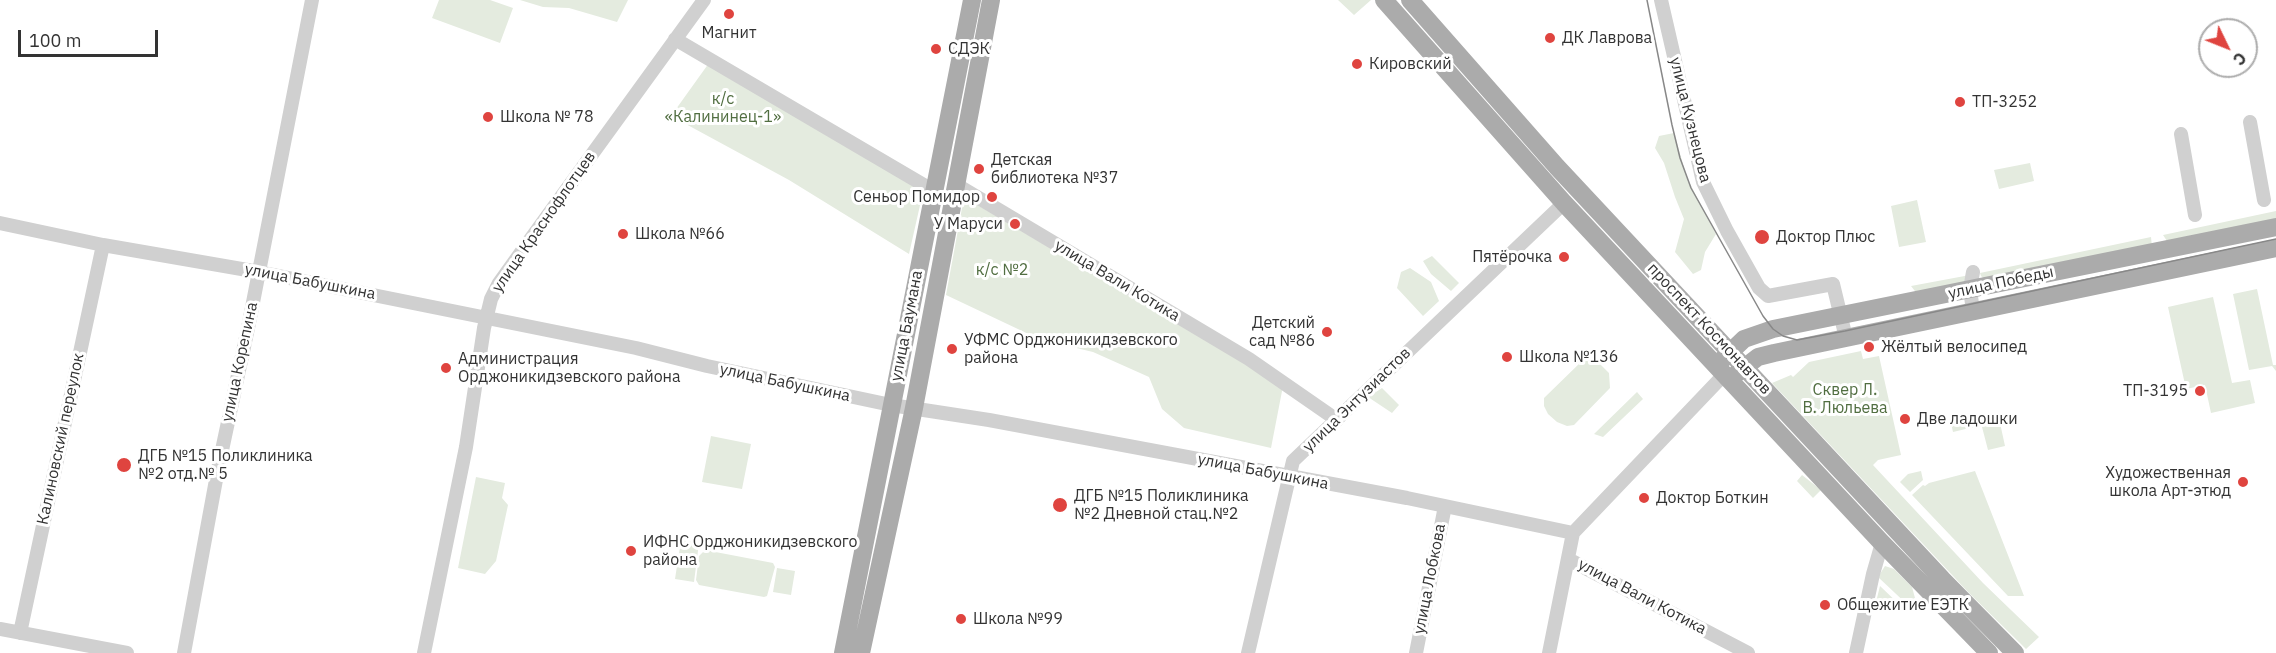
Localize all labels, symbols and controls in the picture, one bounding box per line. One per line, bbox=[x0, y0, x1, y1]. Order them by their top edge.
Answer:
marker: Магнит bbox=[722, 7, 736, 21]
scale bar bbox=[21, 18, 160, 56]
north arrow bbox=[2198, 18, 2258, 78]
place label: Магнит bbox=[702, 23, 756, 43]
place label: ДК Лаврова bbox=[1562, 28, 1652, 48]
text: 100 m bbox=[29, 29, 81, 52]
marker: ДК Лаврова bbox=[1543, 31, 1557, 45]
place label: СДЭК bbox=[948, 39, 990, 59]
marker: СДЭК bbox=[929, 42, 943, 56]
text: С bbox=[2229, 48, 2251, 70]
place label: Кировский bbox=[1369, 54, 1452, 74]
street label: улица Кузнецова bbox=[1665, 55, 1715, 185]
marker: Кировский bbox=[1350, 57, 1364, 71]
park label: к/с «Калининец-1» bbox=[665, 89, 781, 127]
place label: ТП-3252 bbox=[1972, 92, 2037, 112]
marker: ТП-3252 bbox=[1953, 95, 1967, 109]
place label: Школа № 78 bbox=[500, 107, 594, 127]
marker: Школа № 78 bbox=[481, 110, 495, 124]
street label: улица Краснофлотцев bbox=[488, 148, 600, 296]
place label: Детская библиотека №37 bbox=[991, 150, 1118, 188]
marker: Детская библиотека №37 bbox=[972, 162, 986, 176]
place label: Сеньор Помидор bbox=[853, 187, 980, 207]
marker: Сеньор Помидор bbox=[985, 190, 999, 204]
place label: У Маруси bbox=[934, 214, 1003, 234]
marker: У Маруси bbox=[1008, 217, 1022, 231]
place label: Школа №66 bbox=[635, 224, 725, 244]
marker: Школа №66 bbox=[616, 227, 630, 241]
place label: Доктор Плюс bbox=[1776, 227, 1875, 247]
marker: Доктор Плюс bbox=[1753, 228, 1771, 246]
street label: улица Вали Котика bbox=[1051, 236, 1183, 326]
place label: Пятёрочка bbox=[1472, 247, 1552, 267]
marker: Пятёрочка bbox=[1557, 250, 1571, 264]
street label: проспект Космонавтов bbox=[1643, 259, 1775, 399]
street label: улица Бабушкина bbox=[243, 260, 377, 304]
park label: к/с №2 bbox=[976, 260, 1028, 280]
street label: улица Победы bbox=[1947, 262, 2055, 304]
street label: улица Баумана bbox=[887, 269, 927, 383]
street label: улица Корепина bbox=[218, 300, 262, 424]
place label: Детский сад №86 bbox=[1249, 313, 1315, 351]
marker: Детский сад №86 bbox=[1320, 325, 1334, 339]
place label: УФМС Орджоникидзевского района bbox=[964, 330, 1178, 368]
place label: Жёлтый велосипед bbox=[1881, 337, 2027, 357]
marker: Жёлтый велосипед bbox=[1862, 340, 1876, 354]
marker: УФМС Орджоникидзевского района bbox=[945, 342, 959, 356]
street label: улица Энтузиастов bbox=[1299, 344, 1415, 456]
place label: Школа №136 bbox=[1519, 347, 1618, 367]
place label: Администрация Орджоникидзевского района bbox=[458, 349, 681, 387]
marker: Школа №136 bbox=[1500, 350, 1514, 364]
street label: Калиновский переулок bbox=[33, 351, 89, 527]
street label: улица Бабушкина bbox=[718, 360, 852, 406]
marker: Администрация Орджоникидзевского района bbox=[439, 361, 453, 375]
park label: Сквер Л. В. Люльева bbox=[1802, 380, 1888, 418]
place label: ТП-3195 bbox=[2123, 381, 2188, 401]
marker: ТП-3195 bbox=[2193, 384, 2207, 398]
place label: Две ладошки bbox=[1917, 409, 2018, 429]
marker: Две ладошки bbox=[1898, 412, 1912, 426]
place label: ДГБ №15 Поликлиника №2 отд.№ 5 bbox=[138, 446, 313, 484]
street label: улица Бабушкина bbox=[1196, 450, 1330, 494]
marker: ДГБ №15 Поликлиника №2 отд.№ 5 bbox=[115, 456, 133, 474]
place label: Художественная школа Арт-этюд bbox=[2105, 463, 2231, 501]
marker: Художественная школа Арт-этюд bbox=[2236, 475, 2250, 489]
place label: ДГБ №15 Поликлиника №2 Дневной стац.№2 bbox=[1074, 486, 1249, 524]
place label: Доктор Боткин bbox=[1656, 488, 1769, 508]
marker: Доктор Боткин bbox=[1637, 491, 1651, 505]
marker: ДГБ №15 Поликлиника №2 Дневной стац.№2 bbox=[1051, 496, 1069, 514]
street label: улица Лобкова bbox=[1410, 522, 1450, 636]
place label: ИФНС Орджоникидзевского района bbox=[643, 532, 857, 570]
marker: ИФНС Орджоникидзевского района bbox=[624, 544, 638, 558]
street label: улица Вали Котика bbox=[1575, 555, 1709, 639]
place label: Общежитие ЕЭТК bbox=[1837, 595, 1969, 615]
marker: Общежитие ЕЭТК bbox=[1818, 598, 1832, 612]
place label: Школа №99 bbox=[973, 609, 1063, 629]
marker: Школа №99 bbox=[954, 612, 968, 626]

